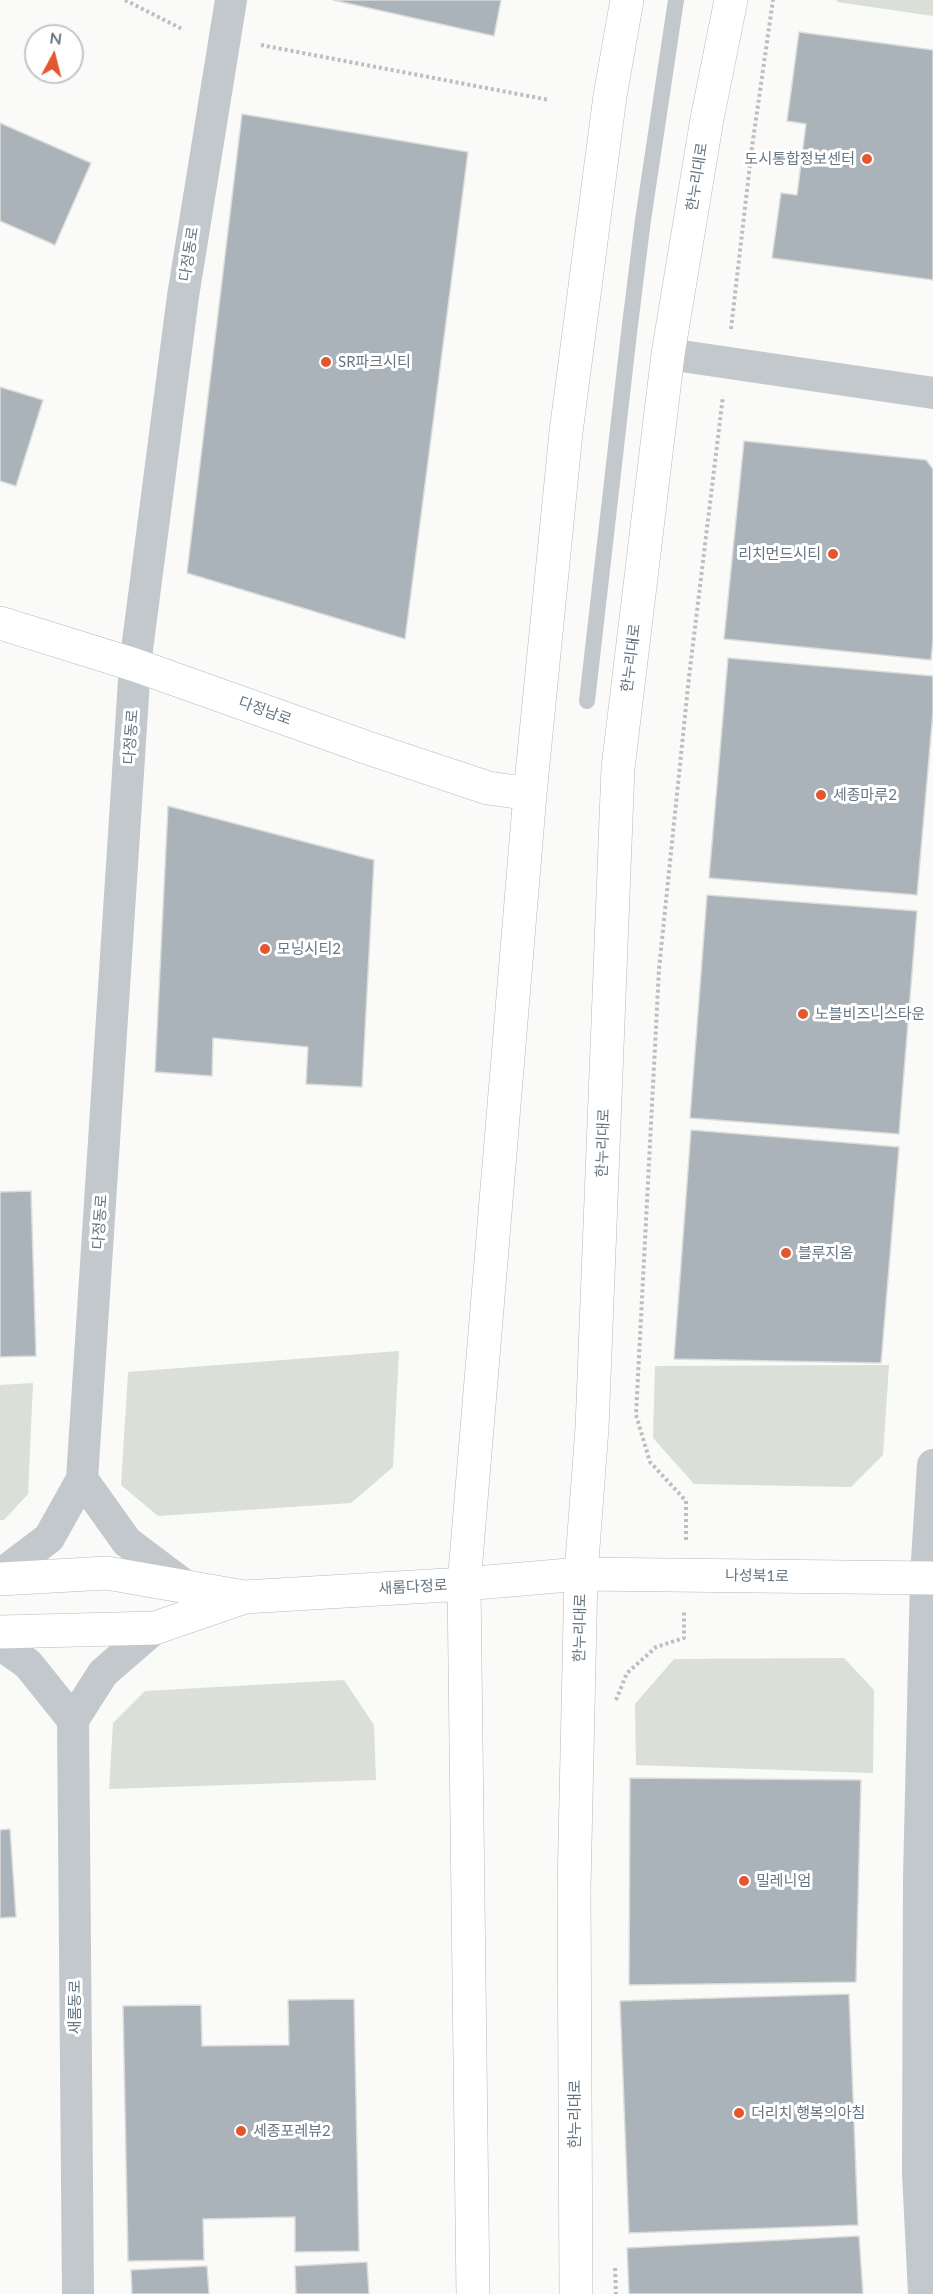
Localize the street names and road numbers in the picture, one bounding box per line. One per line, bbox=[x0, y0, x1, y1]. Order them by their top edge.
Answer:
street label: 한누리대로 bbox=[683, 142, 711, 212]
street label: 다정동로 bbox=[176, 225, 202, 283]
street label: 한누리대로 bbox=[618, 623, 644, 693]
street label: 다정남로 bbox=[236, 693, 294, 729]
street label: 다정동로 bbox=[120, 709, 142, 765]
street label: 한누리대로 bbox=[593, 1108, 613, 1178]
street label: 다정동로 bbox=[89, 1194, 111, 1250]
street label: 나성북1로 bbox=[725, 1566, 789, 1586]
street label: 새롬다정로 bbox=[378, 1576, 448, 1598]
street label: 한누리대로 bbox=[570, 1593, 590, 1663]
street label: 새롬동로 bbox=[66, 1979, 84, 2035]
street label: 한누리대로 bbox=[566, 2080, 584, 2148]

